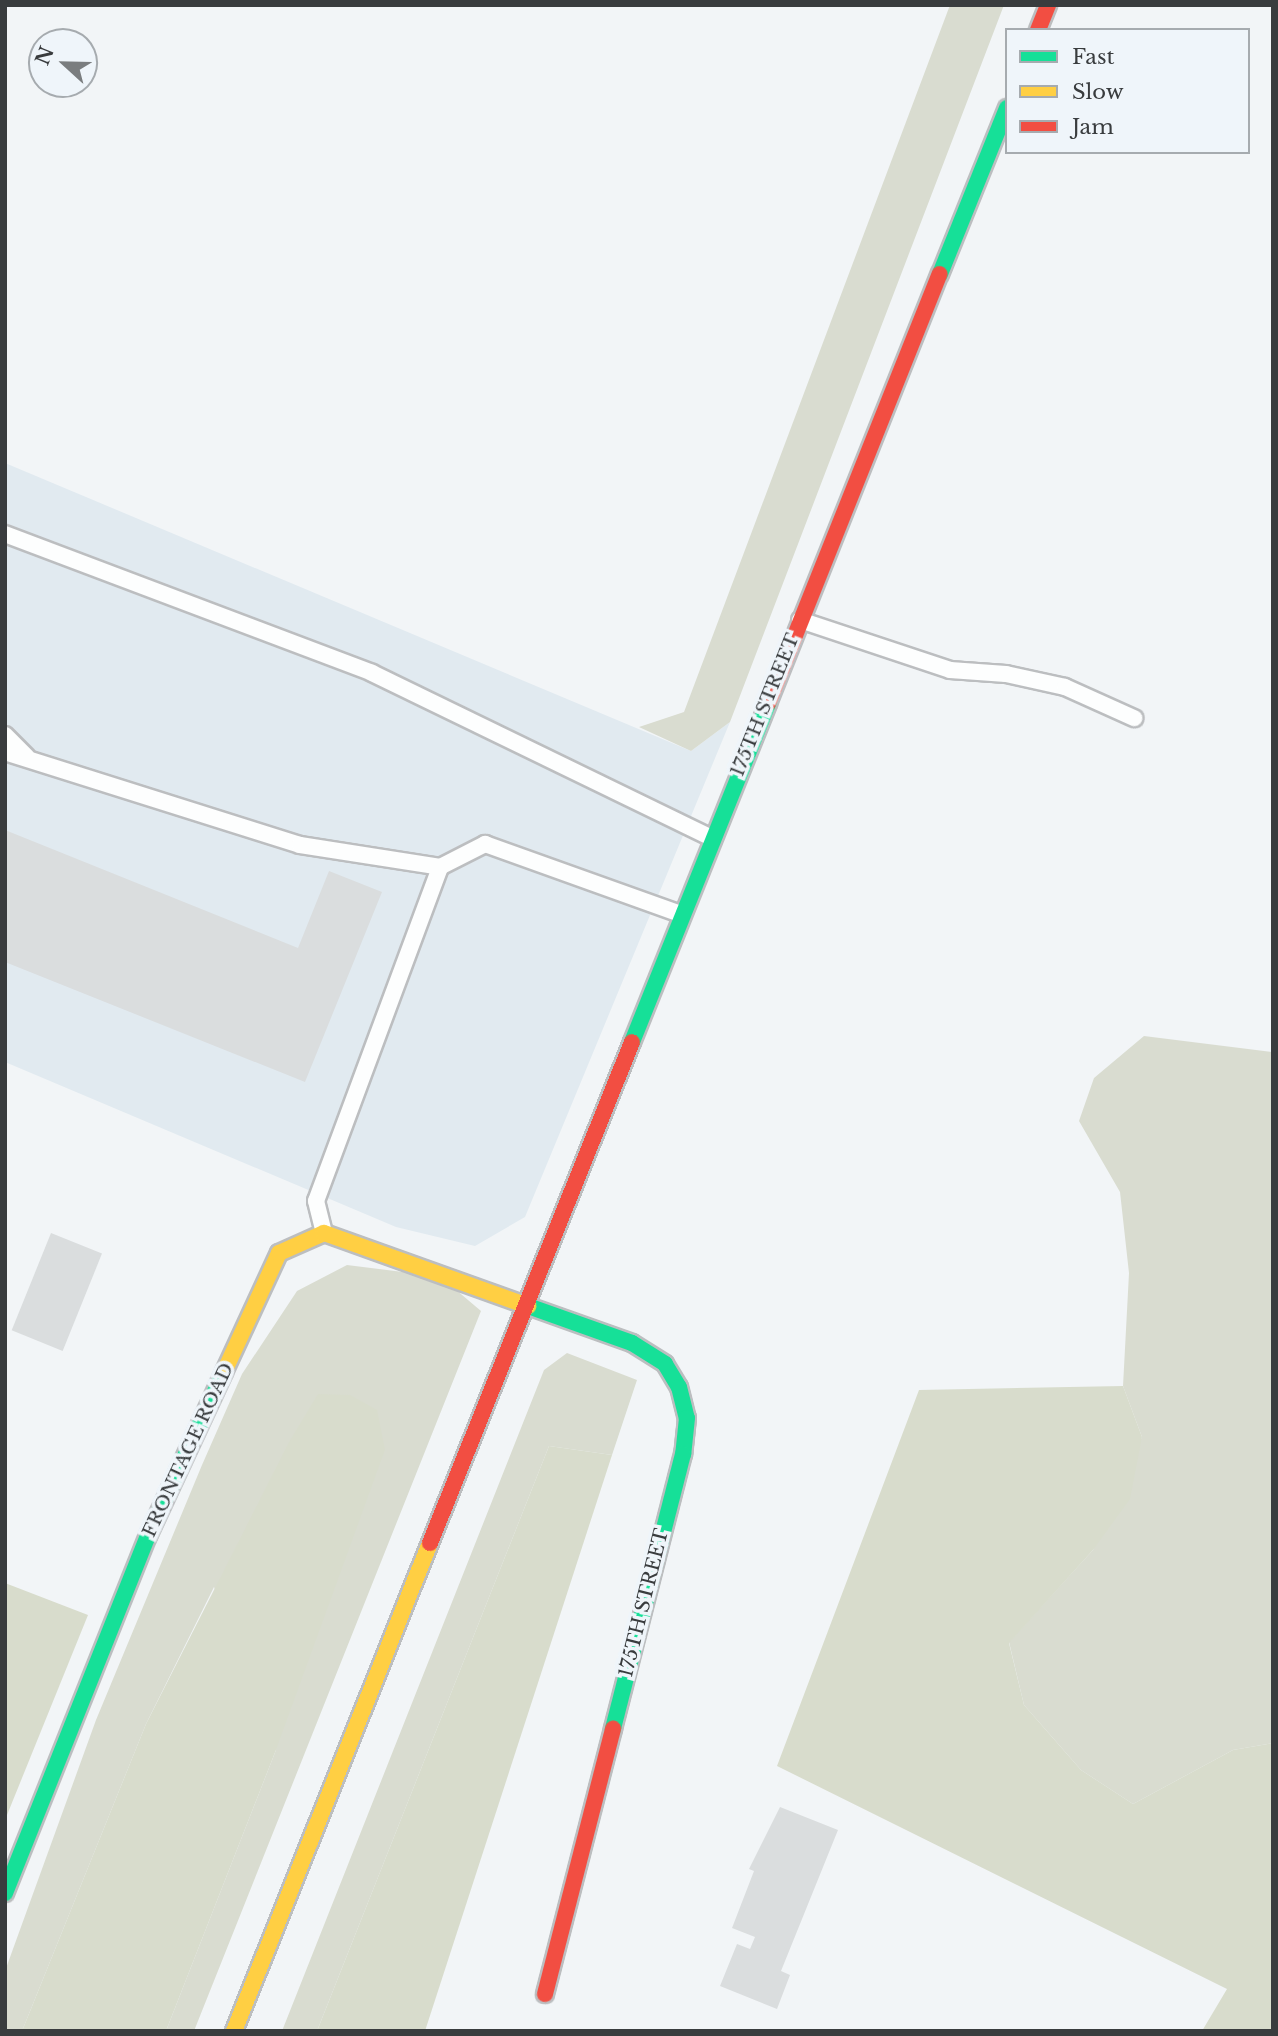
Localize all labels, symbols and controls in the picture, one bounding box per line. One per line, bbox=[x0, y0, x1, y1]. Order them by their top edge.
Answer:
north arrow bbox=[28, 28, 98, 98]
legend bbox=[1005, 28, 1250, 154]
text: N bbox=[31, 43, 59, 68]
text: Fast bbox=[1072, 44, 1114, 70]
text: Slow bbox=[1072, 79, 1124, 105]
text: Jam bbox=[1072, 114, 1114, 140]
street label: 175TH STREET bbox=[726, 630, 804, 780]
street label: FRONTAGE ROAD bbox=[138, 1359, 238, 1541]
street label: 175TH STREET bbox=[615, 1526, 673, 1680]

